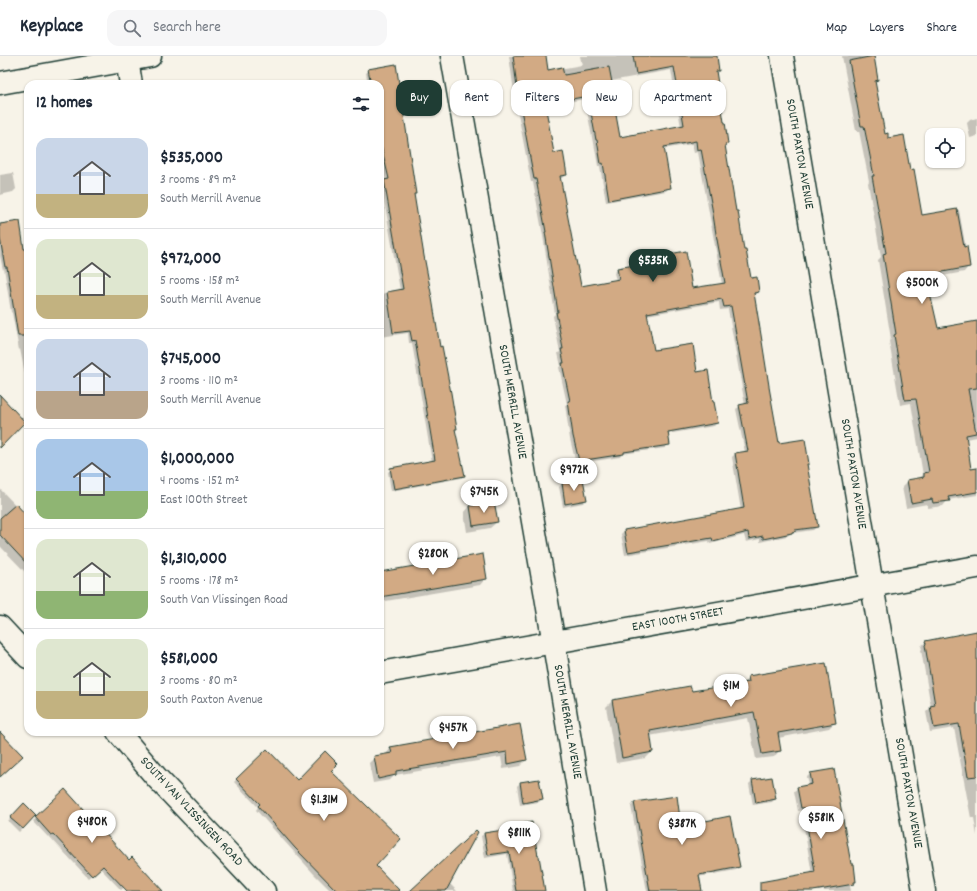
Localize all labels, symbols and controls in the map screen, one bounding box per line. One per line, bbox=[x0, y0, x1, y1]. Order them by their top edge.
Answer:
search box bbox=[107, 10, 387, 46]
text: Keyplace bbox=[20, 14, 83, 41]
icon: search bbox=[121, 17, 143, 39]
text: Search here bbox=[153, 17, 221, 39]
text: Map bbox=[826, 18, 847, 38]
text: Layers bbox=[869, 18, 904, 38]
text: Share bbox=[926, 18, 957, 38]
chip: Buy bbox=[396, 80, 442, 116]
chip: Rent bbox=[450, 80, 503, 116]
chip: Filters bbox=[511, 80, 574, 116]
chip: New bbox=[582, 80, 632, 116]
chip: Apartment bbox=[640, 80, 726, 116]
text: 12 homes bbox=[36, 92, 93, 116]
icon: filters bbox=[350, 93, 372, 115]
street label: SOUTH PAXTON AVENUE bbox=[780, 97, 818, 211]
map controls bbox=[925, 128, 965, 168]
button: locate bbox=[925, 128, 965, 168]
text: $535,000 bbox=[160, 147, 223, 171]
icon: home bbox=[68, 154, 116, 202]
text: 3 rooms · 89 m² bbox=[160, 171, 236, 190]
text: South Merrill Avenue bbox=[160, 190, 261, 209]
text: $972,000 bbox=[160, 248, 221, 272]
pin: $535K bbox=[625, 249, 681, 283]
text: $535K bbox=[638, 252, 668, 271]
icon: home bbox=[68, 255, 116, 303]
pin: $500K bbox=[894, 271, 950, 305]
text: 5 rooms · 158 m² bbox=[160, 272, 239, 291]
text: $500K bbox=[906, 274, 938, 293]
text: South Merrill Avenue bbox=[160, 291, 261, 310]
street label: SOUTH MERRILL AVENUE bbox=[493, 343, 531, 461]
text: $745,000 bbox=[160, 348, 221, 372]
icon: home bbox=[68, 355, 116, 403]
text: 3 rooms · 110 m² bbox=[160, 372, 238, 391]
text: South Merrill Avenue bbox=[160, 391, 261, 410]
street label: SOUTH PAXTON AVENUE bbox=[835, 417, 871, 531]
text: $1,000,000 bbox=[160, 448, 234, 472]
icon: home bbox=[68, 455, 116, 503]
pin: $972K bbox=[546, 458, 602, 492]
text: $972K bbox=[559, 461, 589, 480]
text: 4 rooms · 152 m² bbox=[160, 472, 239, 491]
pin: $745K bbox=[456, 480, 512, 514]
text: $745K bbox=[470, 483, 499, 502]
text: East 100th Street bbox=[160, 491, 248, 510]
pin: $280K bbox=[405, 542, 461, 576]
text: $280K bbox=[418, 545, 448, 564]
text: $1,310,000 bbox=[160, 548, 227, 572]
icon: home bbox=[68, 555, 116, 603]
text: 5 rooms · 178 m² bbox=[160, 572, 238, 591]
text: South Van Vlissingen Road bbox=[160, 591, 288, 610]
street label: EAST 100TH STREET bbox=[631, 603, 725, 637]
text: $581,000 bbox=[160, 648, 218, 672]
icon: home bbox=[68, 655, 116, 703]
street label: SOUTH MERRILL AVENUE bbox=[548, 663, 586, 781]
text: 3 rooms · 80 m² bbox=[160, 672, 237, 691]
pin: $1M bbox=[712, 674, 750, 708]
text: $1M bbox=[722, 677, 740, 696]
text: South Paxton Avenue bbox=[160, 691, 263, 710]
pin: $457K bbox=[425, 716, 481, 750]
text: $457K bbox=[439, 719, 468, 738]
street label: SOUTH PAXTON AVENUE bbox=[889, 736, 927, 850]
street label: SOUTH VAN VLISSINGEN ROAD bbox=[135, 753, 247, 871]
pin: $1.31M bbox=[291, 788, 357, 822]
text: $1.31M bbox=[310, 791, 338, 810]
pin: $581K bbox=[793, 806, 849, 840]
text: $581K bbox=[808, 809, 834, 828]
pin: $480K bbox=[64, 810, 120, 844]
pin: $387K bbox=[654, 812, 710, 846]
text: $480K bbox=[77, 813, 107, 832]
text: $387K bbox=[668, 815, 696, 834]
pin: $811K bbox=[491, 821, 547, 855]
text: $811K bbox=[507, 824, 531, 843]

